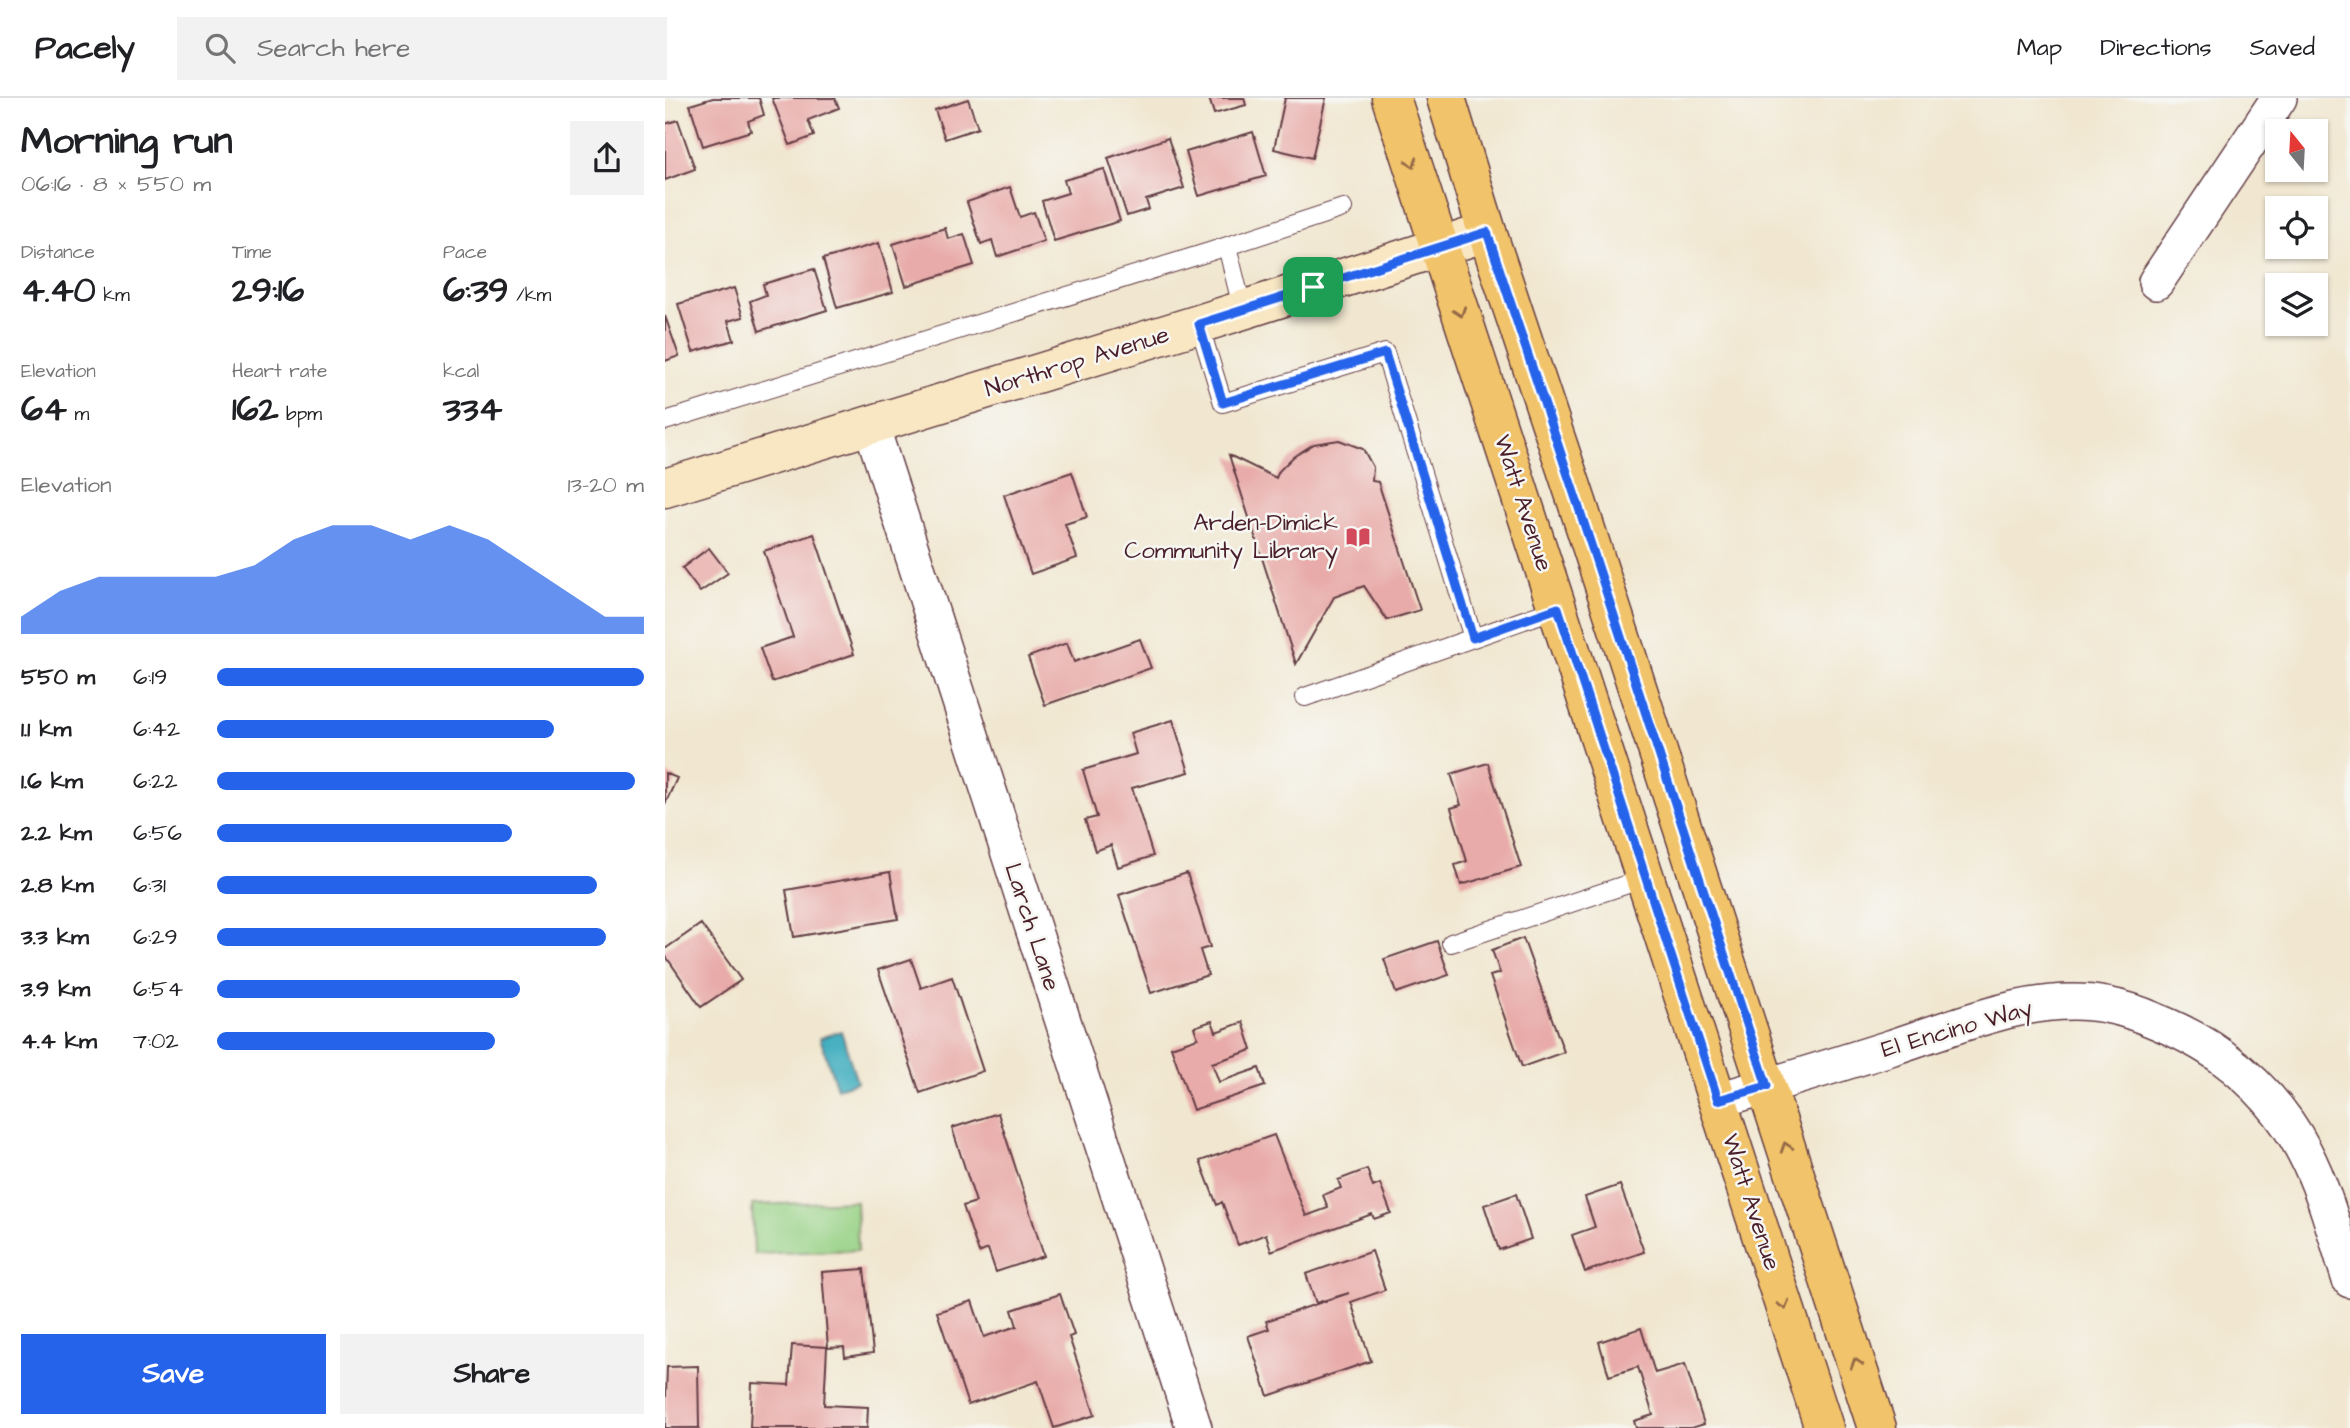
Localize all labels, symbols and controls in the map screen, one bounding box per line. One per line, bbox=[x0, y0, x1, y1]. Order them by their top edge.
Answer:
search box bbox=[177, 17, 667, 80]
text: Pacely bbox=[35, 25, 135, 71]
icon: search bbox=[201, 29, 239, 67]
text: Search here bbox=[257, 30, 410, 66]
text: Map bbox=[2017, 31, 2062, 65]
text: Directions bbox=[2100, 31, 2212, 65]
text: Saved bbox=[2250, 31, 2315, 65]
text: Morning run bbox=[21, 116, 233, 168]
north arrow bbox=[2265, 119, 2327, 182]
map controls bbox=[2265, 119, 2328, 336]
button: share bbox=[570, 121, 644, 195]
one-way arrow bbox=[1403, 157, 1418, 169]
text: 06:16 · 8 × 550 m bbox=[21, 168, 211, 200]
button: locate bbox=[2265, 196, 2328, 259]
text: Distance bbox=[21, 239, 95, 266]
text: Time bbox=[232, 239, 272, 266]
text: Pace bbox=[443, 239, 487, 266]
pin bbox=[1283, 257, 1343, 317]
text: 4.40 bbox=[21, 266, 96, 315]
text: 29:16 bbox=[232, 266, 304, 315]
text: 6:39 bbox=[443, 266, 509, 315]
icon: arrive bbox=[1294, 268, 1332, 306]
button: layers bbox=[2265, 273, 2328, 336]
text: km bbox=[96, 282, 130, 309]
text: /km bbox=[509, 282, 551, 309]
one-way arrow bbox=[1452, 305, 1467, 317]
street label: Northrop Avenue bbox=[981, 318, 1173, 406]
text: Elevation bbox=[21, 358, 96, 385]
text: Heart rate bbox=[232, 358, 327, 385]
text: kcal bbox=[443, 358, 479, 385]
text: 64 bbox=[21, 385, 67, 434]
text: 162 bbox=[232, 385, 278, 434]
text: 334 bbox=[443, 385, 502, 434]
text: m bbox=[67, 401, 89, 428]
text: bpm bbox=[278, 401, 322, 428]
street label: Watt Avenue bbox=[1485, 430, 1561, 576]
text: Elevation bbox=[21, 469, 112, 501]
text: 13–20 m bbox=[567, 469, 644, 501]
place label: Arden-Dimick Community Library bbox=[1124, 506, 1338, 569]
library icon: Arden-Dimick Community Library bbox=[1344, 523, 1372, 551]
text: 550 m bbox=[21, 661, 95, 693]
text: 6:19 bbox=[133, 661, 167, 693]
text: 1.1 km bbox=[21, 713, 71, 745]
text: 6:42 bbox=[133, 713, 180, 745]
text: 1.6 km bbox=[21, 765, 83, 797]
text: 6:22 bbox=[133, 765, 178, 797]
text: 2.2 km bbox=[21, 817, 92, 849]
text: 6:56 bbox=[133, 817, 182, 849]
street label: Larch Lane bbox=[995, 859, 1069, 995]
text: 2.8 km bbox=[21, 869, 94, 901]
text: 6:31 bbox=[133, 869, 166, 901]
text: 3.3 km bbox=[21, 921, 89, 953]
text: 6:29 bbox=[133, 921, 178, 953]
text: 3.9 km bbox=[21, 973, 90, 1005]
text: 6:54 bbox=[133, 973, 183, 1005]
street label: El Encino Way bbox=[1877, 991, 2037, 1068]
text: 4.4 km bbox=[21, 1025, 97, 1057]
text: 7:02 bbox=[133, 1025, 179, 1057]
street label: Watt Avenue bbox=[1713, 1129, 1789, 1275]
one-way arrow bbox=[1780, 1141, 1794, 1153]
one-way arrow bbox=[1776, 1298, 1790, 1311]
button: Save bbox=[21, 1334, 326, 1414]
button: Share bbox=[340, 1334, 644, 1414]
one-way arrow bbox=[1850, 1357, 1864, 1370]

